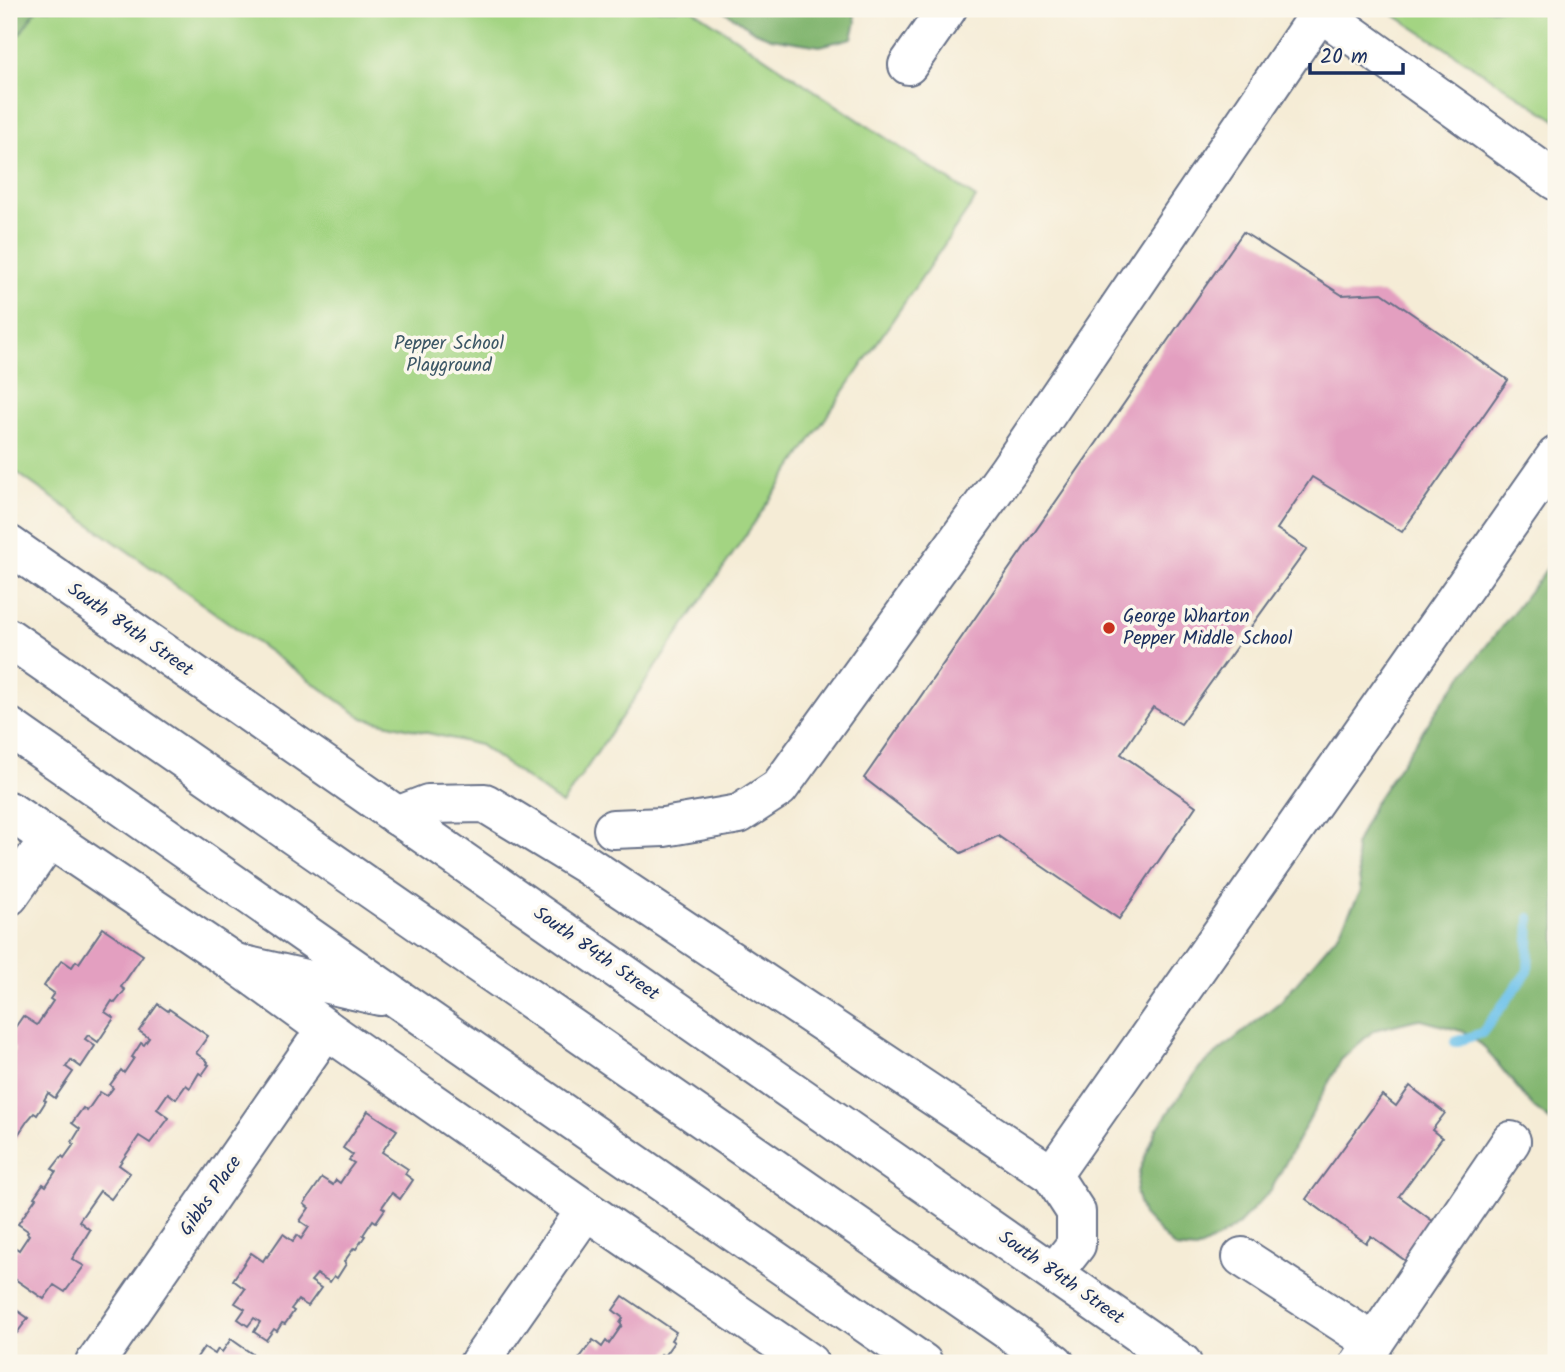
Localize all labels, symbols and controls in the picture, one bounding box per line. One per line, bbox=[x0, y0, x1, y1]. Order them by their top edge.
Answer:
scale bar bbox=[1310, 32, 1402, 76]
text: 20 m bbox=[1320, 41, 1368, 74]
park label: Pepper School Playground bbox=[394, 329, 504, 381]
street label: South 84th Street bbox=[61, 575, 200, 685]
place label: George Wharton Pepper Middle School bbox=[1123, 602, 1293, 654]
marker: George Wharton Pepper Middle School bbox=[1101, 620, 1117, 636]
street label: South 84th Street bbox=[527, 899, 666, 1009]
street label: Gibbs Place bbox=[172, 1149, 250, 1243]
street label: South 84th Street bbox=[992, 1223, 1131, 1333]

